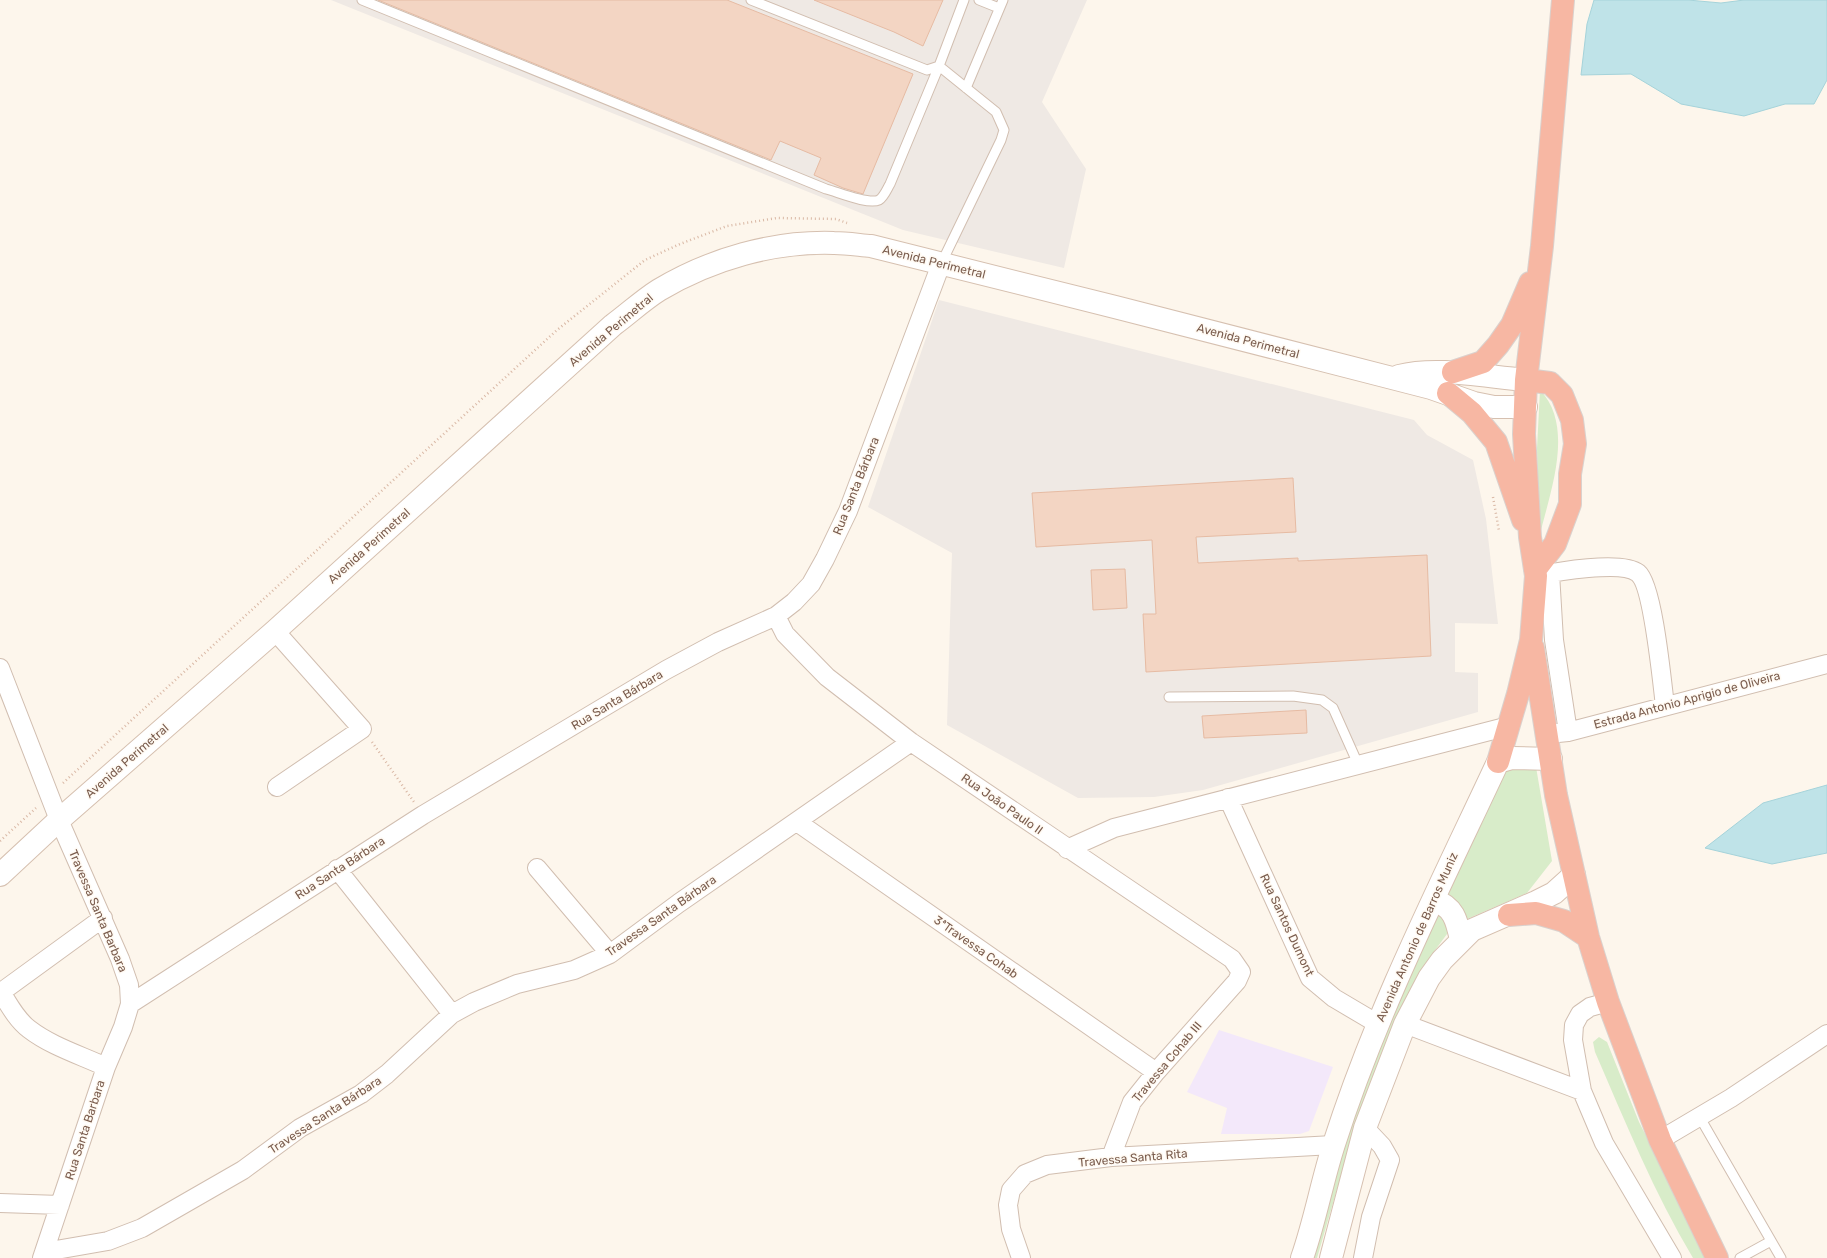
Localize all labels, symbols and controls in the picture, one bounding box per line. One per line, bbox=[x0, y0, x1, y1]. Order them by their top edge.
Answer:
street label: Avenida Perimetral bbox=[881, 242, 987, 282]
street label: Avenida Perimetral bbox=[566, 291, 656, 369]
street label: Avenida Perimetral bbox=[1195, 321, 1301, 361]
street label: Rua Santa Bárbara bbox=[830, 435, 882, 537]
street label: Avenida Perimetral bbox=[325, 505, 413, 587]
street label: Rua Santa Bárbara bbox=[569, 667, 665, 733]
street label: Estrada Antonio Aprigio de Oliveira bbox=[1592, 668, 1782, 732]
street label: Avenida Perimetral bbox=[83, 721, 171, 801]
street label: Rua João Paulo II bbox=[959, 771, 1045, 837]
street label: Rua Santa Bárbara bbox=[292, 834, 388, 902]
street label: Travessa Santa Barbara bbox=[66, 848, 130, 974]
street label: Avenida Antonio de Barros Muniz bbox=[1373, 850, 1461, 1024]
street label: Rua Santos Dumont bbox=[1257, 872, 1317, 979]
street label: Travessa Santa Bárbara bbox=[603, 873, 719, 959]
street label: 3ªTravessa Cohab bbox=[931, 913, 1021, 981]
street label: Travessa Cohab III bbox=[1129, 1019, 1205, 1105]
street label: Travessa Santa Bárbara bbox=[266, 1073, 384, 1157]
street label: Rua Santa Barbara bbox=[62, 1078, 108, 1182]
street label: Travessa Santa Rita bbox=[1078, 1146, 1188, 1170]

